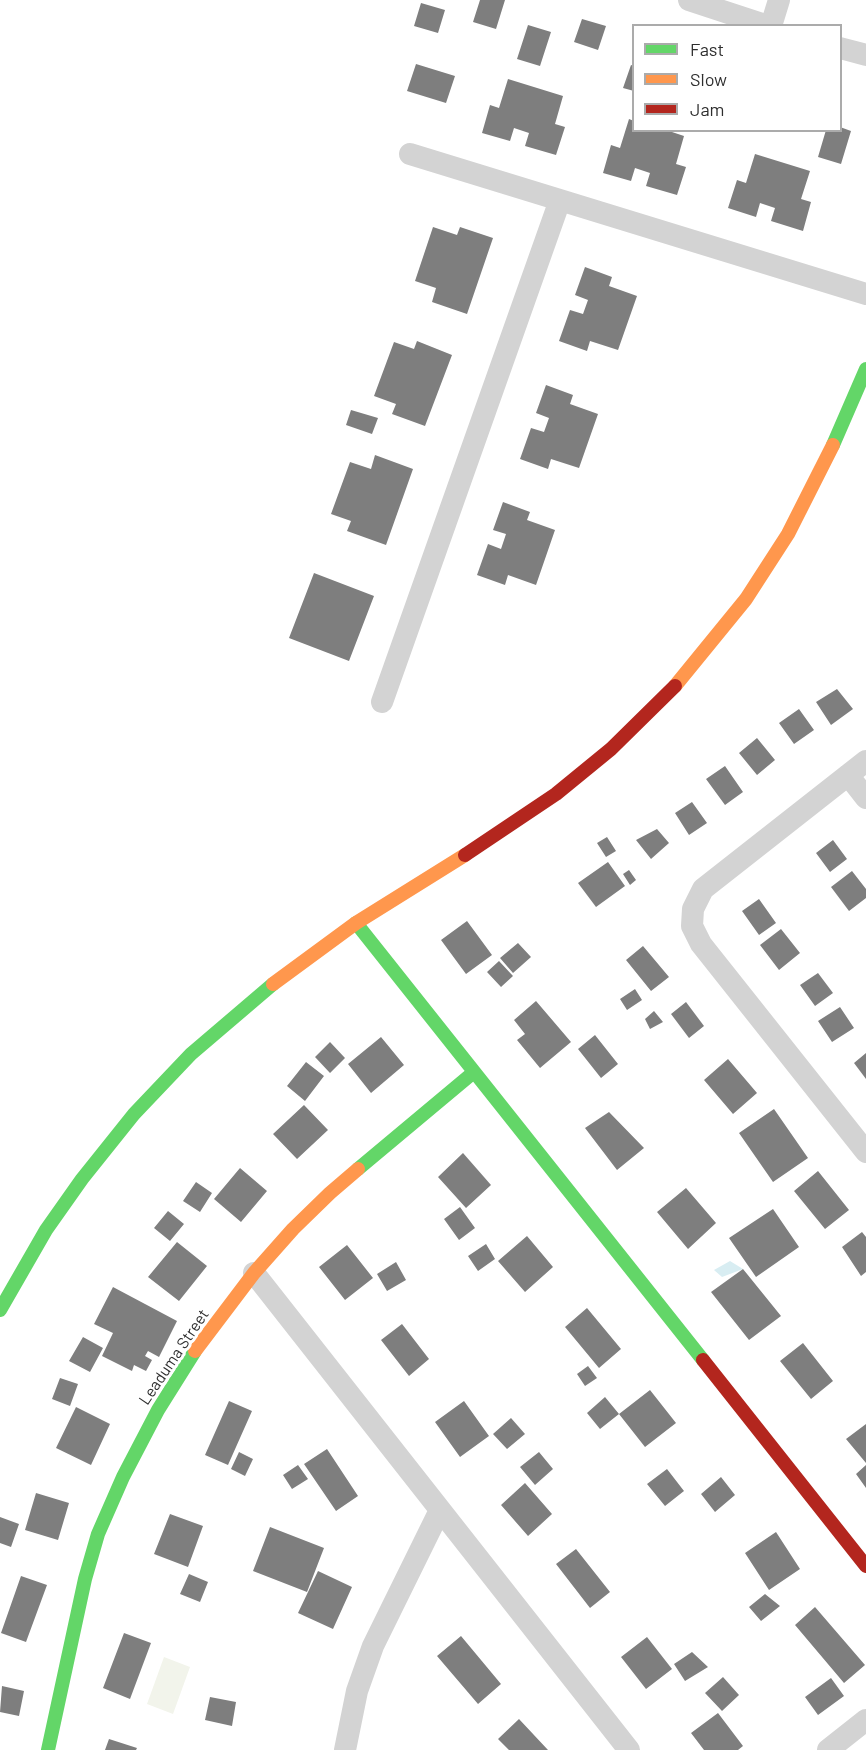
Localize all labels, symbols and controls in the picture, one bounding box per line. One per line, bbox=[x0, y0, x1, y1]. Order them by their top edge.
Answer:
legend bbox=[632, 24, 842, 132]
text: Fast bbox=[690, 38, 724, 60]
text: Slow bbox=[690, 68, 727, 90]
text: Jam bbox=[690, 98, 724, 120]
street label: Leaduma Street bbox=[135, 1305, 213, 1409]

